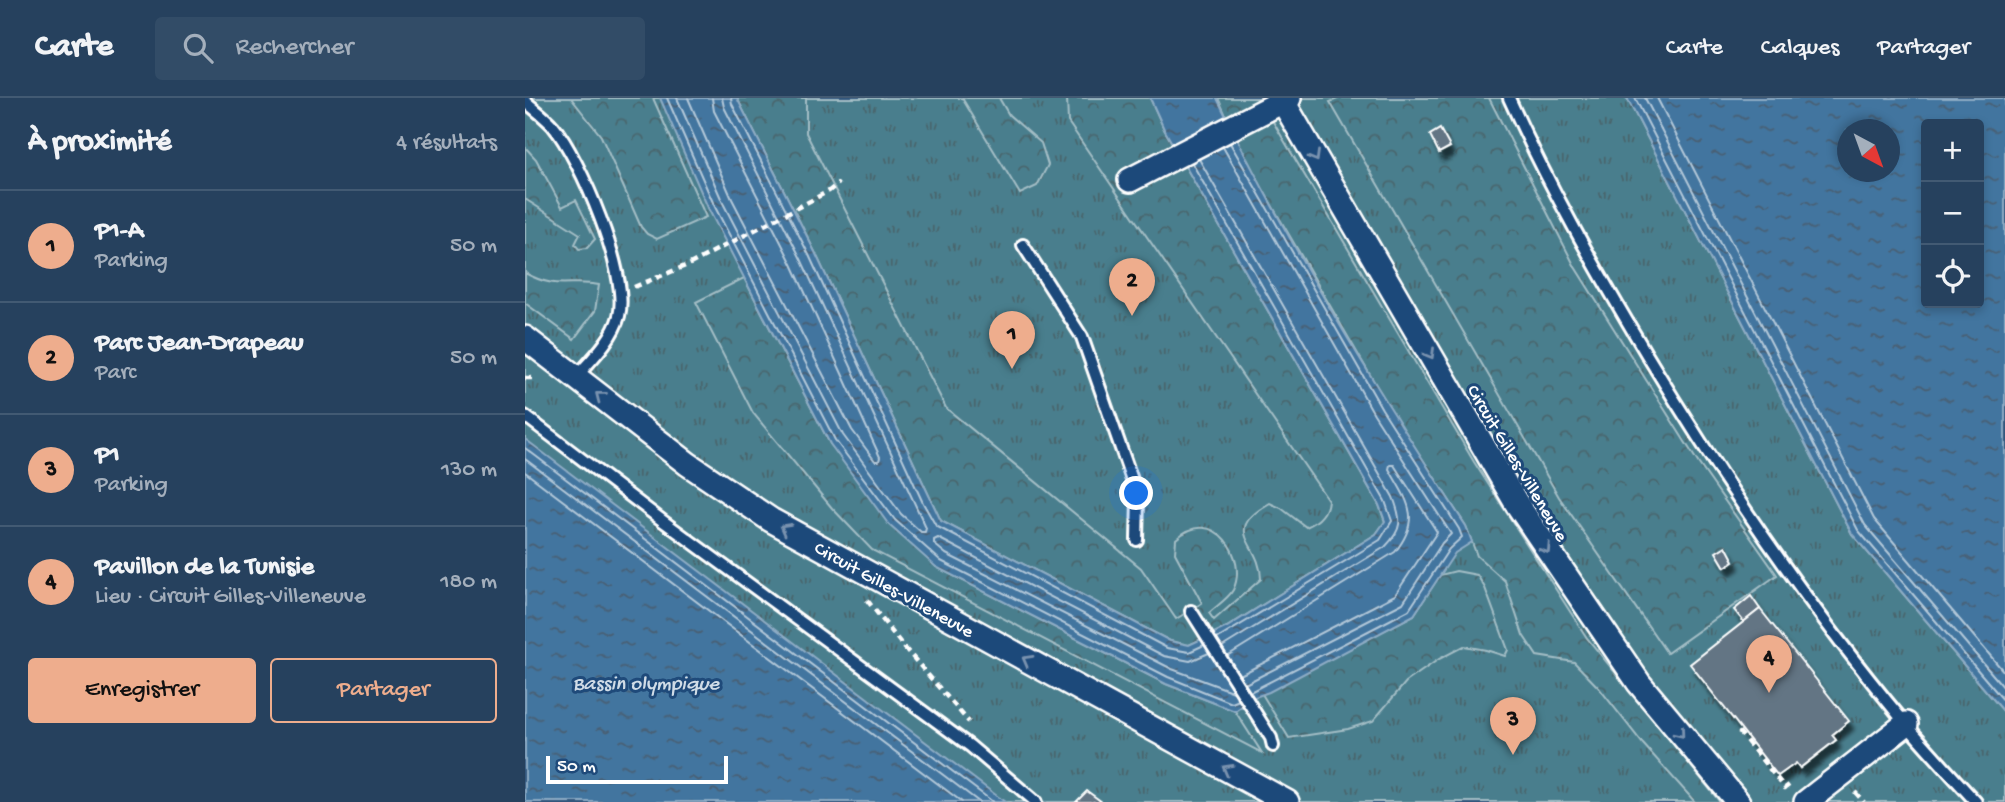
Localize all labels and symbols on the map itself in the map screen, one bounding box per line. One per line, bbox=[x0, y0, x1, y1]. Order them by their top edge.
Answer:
north arrow bbox=[1837, 119, 1900, 182]
one-way arrow bbox=[1307, 150, 1320, 163]
pin: 2 bbox=[1109, 258, 1155, 316]
pin: 1 bbox=[989, 311, 1035, 369]
one-way arrow bbox=[1421, 346, 1434, 359]
street label: Circuit Gilles-Villeneuve bbox=[1460, 381, 1572, 547]
one-way arrow bbox=[595, 391, 608, 404]
your location bbox=[1119, 476, 1153, 510]
one-way arrow bbox=[779, 523, 792, 536]
street label: Circuit Gilles-Villeneuve bbox=[809, 538, 977, 645]
one-way arrow bbox=[1538, 541, 1551, 554]
pin: 4 bbox=[1746, 635, 1792, 693]
one-way arrow bbox=[1022, 655, 1035, 669]
water label: Bassin olympique bbox=[573, 673, 720, 698]
pin: 3 bbox=[1490, 697, 1536, 755]
one-way arrow bbox=[1672, 724, 1684, 737]
scale bar bbox=[546, 753, 728, 785]
one-way arrow bbox=[1222, 764, 1234, 777]

